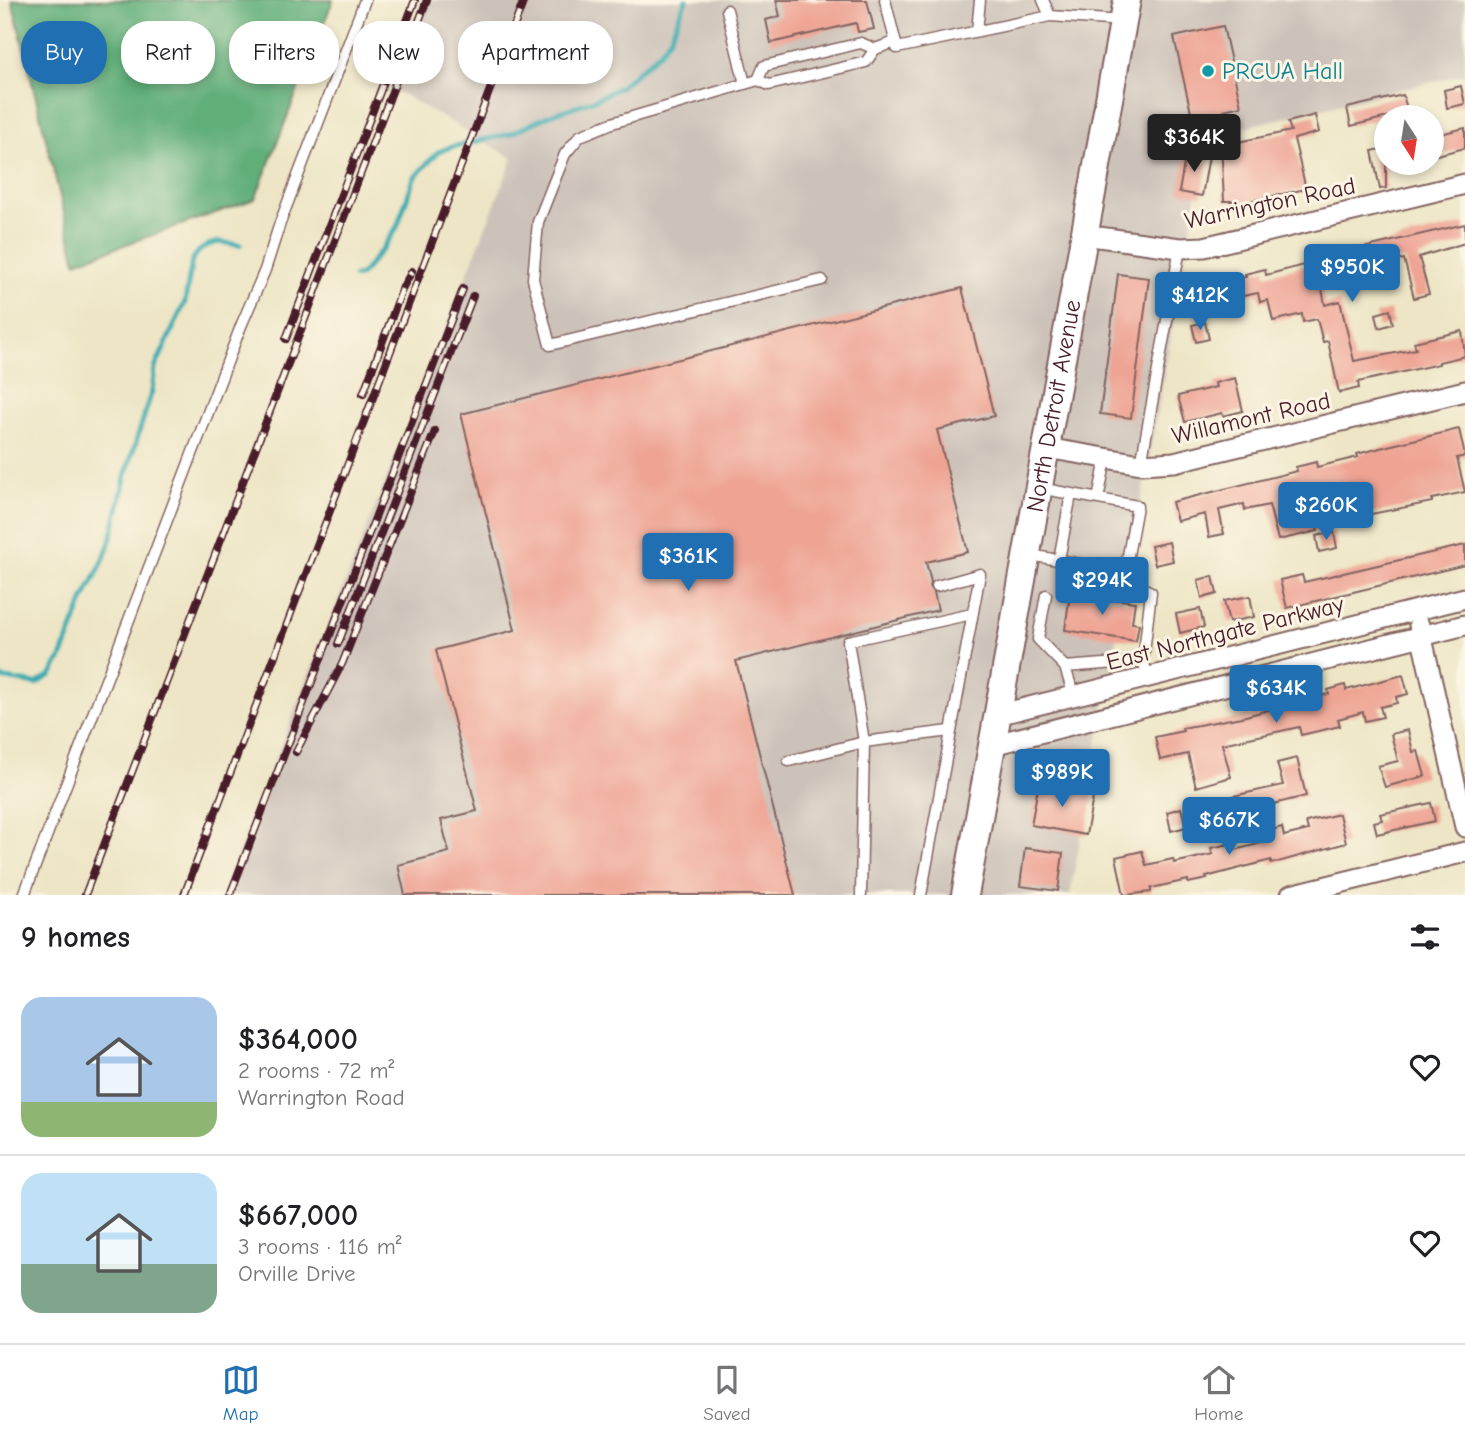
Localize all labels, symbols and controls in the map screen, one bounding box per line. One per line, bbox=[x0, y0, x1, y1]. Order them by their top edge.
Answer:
chip: Buy bbox=[21, 21, 107, 84]
chip: Rent bbox=[121, 21, 215, 84]
chip: Filters bbox=[229, 21, 339, 84]
chip: New bbox=[353, 21, 444, 84]
chip: Apartment bbox=[458, 21, 613, 84]
place label: PRCUA Hall bbox=[1222, 57, 1343, 85]
marker: PRCUA Hall bbox=[1200, 63, 1216, 79]
north arrow bbox=[1374, 105, 1444, 175]
map controls bbox=[1374, 105, 1444, 175]
pin: $364K bbox=[1145, 114, 1243, 174]
text: $364K bbox=[1164, 123, 1224, 150]
street label: Warrington Road bbox=[1182, 171, 1358, 235]
pin: $950K bbox=[1303, 244, 1401, 304]
text: $950K bbox=[1320, 253, 1384, 280]
pin: $412K bbox=[1151, 272, 1249, 332]
text: $412K bbox=[1171, 281, 1229, 308]
street label: North Detroit Avenue bbox=[1021, 298, 1086, 514]
street label: Willamont Road bbox=[1169, 386, 1333, 450]
pin: $260K bbox=[1277, 482, 1375, 542]
text: $260K bbox=[1294, 491, 1358, 518]
pin: $361K bbox=[639, 534, 737, 593]
text: $361K bbox=[658, 542, 718, 569]
pin: $294K bbox=[1053, 558, 1151, 617]
text: $294K bbox=[1071, 566, 1133, 593]
street label: East Northgate Parkway bbox=[1103, 590, 1347, 676]
pin: $634K bbox=[1227, 666, 1325, 725]
text: $634K bbox=[1246, 674, 1306, 701]
pin: $989K bbox=[1013, 750, 1111, 809]
text: $989K bbox=[1031, 758, 1093, 785]
pin: $667K bbox=[1180, 798, 1278, 857]
text: $667K bbox=[1198, 806, 1260, 833]
icon: filters bbox=[1406, 918, 1444, 956]
text: 9 homes bbox=[21, 920, 130, 955]
text: $364,000 bbox=[238, 1022, 358, 1057]
icon: home bbox=[77, 1025, 161, 1109]
icon: heart bbox=[1406, 1048, 1444, 1086]
text: 2 rooms · 72 m² bbox=[238, 1057, 394, 1084]
text: Warrington Road bbox=[238, 1084, 405, 1111]
text: $667,000 bbox=[238, 1198, 358, 1233]
icon: home bbox=[77, 1201, 161, 1285]
icon: heart bbox=[1406, 1224, 1444, 1262]
text: 3 rooms · 116 m² bbox=[238, 1233, 402, 1260]
text: Orville Drive bbox=[238, 1260, 356, 1287]
tab: Map bbox=[222, 1361, 260, 1425]
tab: Saved bbox=[703, 1361, 751, 1425]
tab: Home bbox=[1194, 1361, 1243, 1425]

